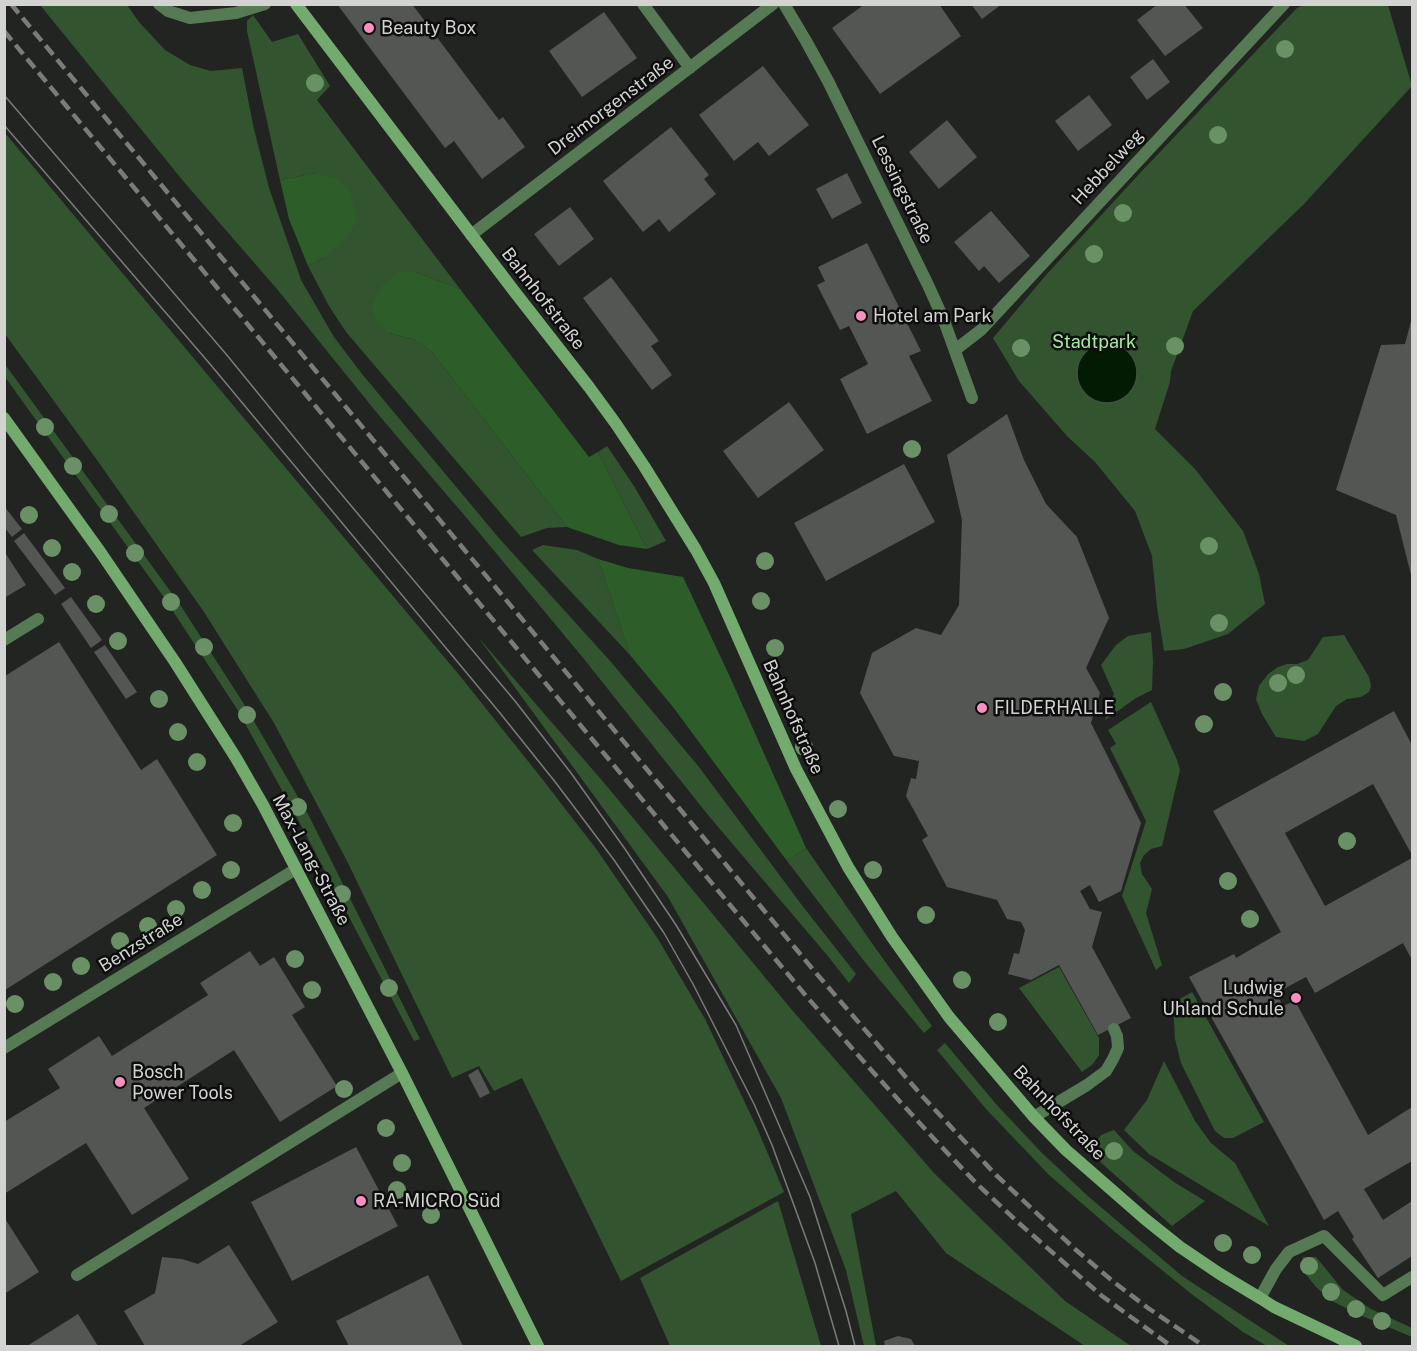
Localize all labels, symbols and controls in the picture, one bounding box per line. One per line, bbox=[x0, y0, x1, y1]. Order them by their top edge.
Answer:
place label: Beauty Box bbox=[381, 17, 476, 39]
marker: Beauty Box bbox=[362, 21, 376, 35]
street label: Dreimorgenstraße bbox=[544, 52, 678, 160]
street label: Hebbelweg bbox=[1067, 125, 1149, 209]
street label: Lessingstraße bbox=[867, 132, 937, 248]
street label: Bahnhofstraße bbox=[497, 244, 589, 354]
place label: Hotel am Park bbox=[873, 305, 991, 327]
marker: Hotel am Park bbox=[854, 309, 868, 323]
park label: Stadtpark bbox=[1052, 331, 1136, 353]
street label: Bahnhofstraße bbox=[758, 656, 828, 778]
place label: FILDERHALLE bbox=[994, 697, 1115, 719]
marker: FILDERHALLE bbox=[975, 701, 989, 715]
street label: Max-Lang-Straße bbox=[267, 791, 355, 929]
street label: Benzstraße bbox=[95, 909, 187, 977]
place label: Ludwig Uhland Schule bbox=[1162, 977, 1284, 1020]
marker: Ludwig Uhland Schule bbox=[1289, 991, 1303, 1005]
place label: Bosch Power Tools bbox=[132, 1061, 233, 1104]
street label: Bahnhofstraße bbox=[1008, 1061, 1110, 1165]
marker: Bosch Power Tools bbox=[113, 1075, 127, 1089]
place label: RA-MICRO Süd bbox=[373, 1190, 501, 1212]
marker: RA-MICRO Süd bbox=[354, 1194, 368, 1208]

